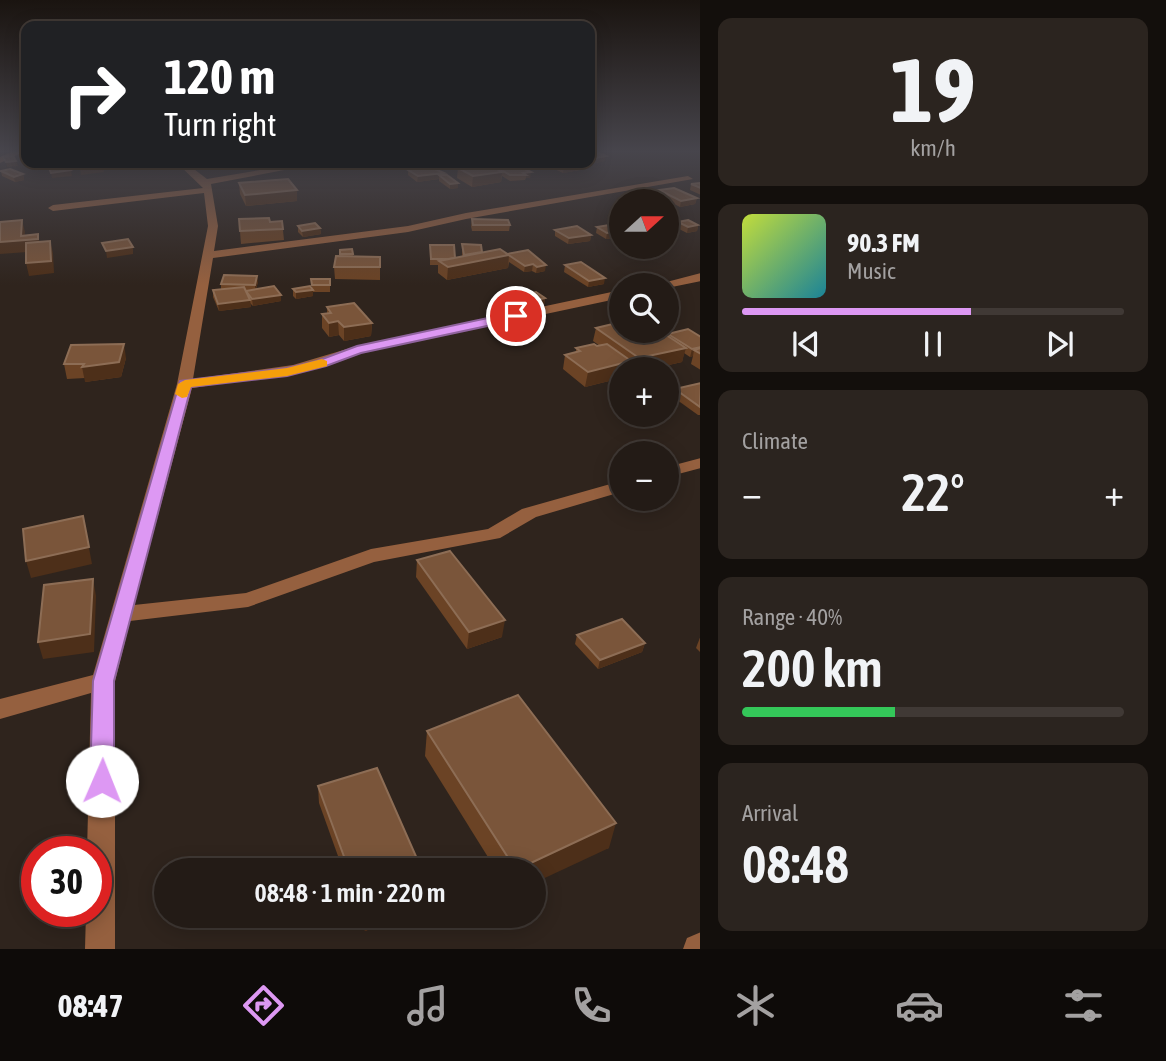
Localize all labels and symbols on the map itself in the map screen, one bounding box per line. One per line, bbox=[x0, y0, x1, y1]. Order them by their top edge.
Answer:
north arrow bbox=[609, 189, 679, 259]
pin bbox=[486, 286, 546, 346]
position arrow bbox=[65, 744, 139, 818]
speed limit sign: 30 bbox=[21, 836, 112, 927]

